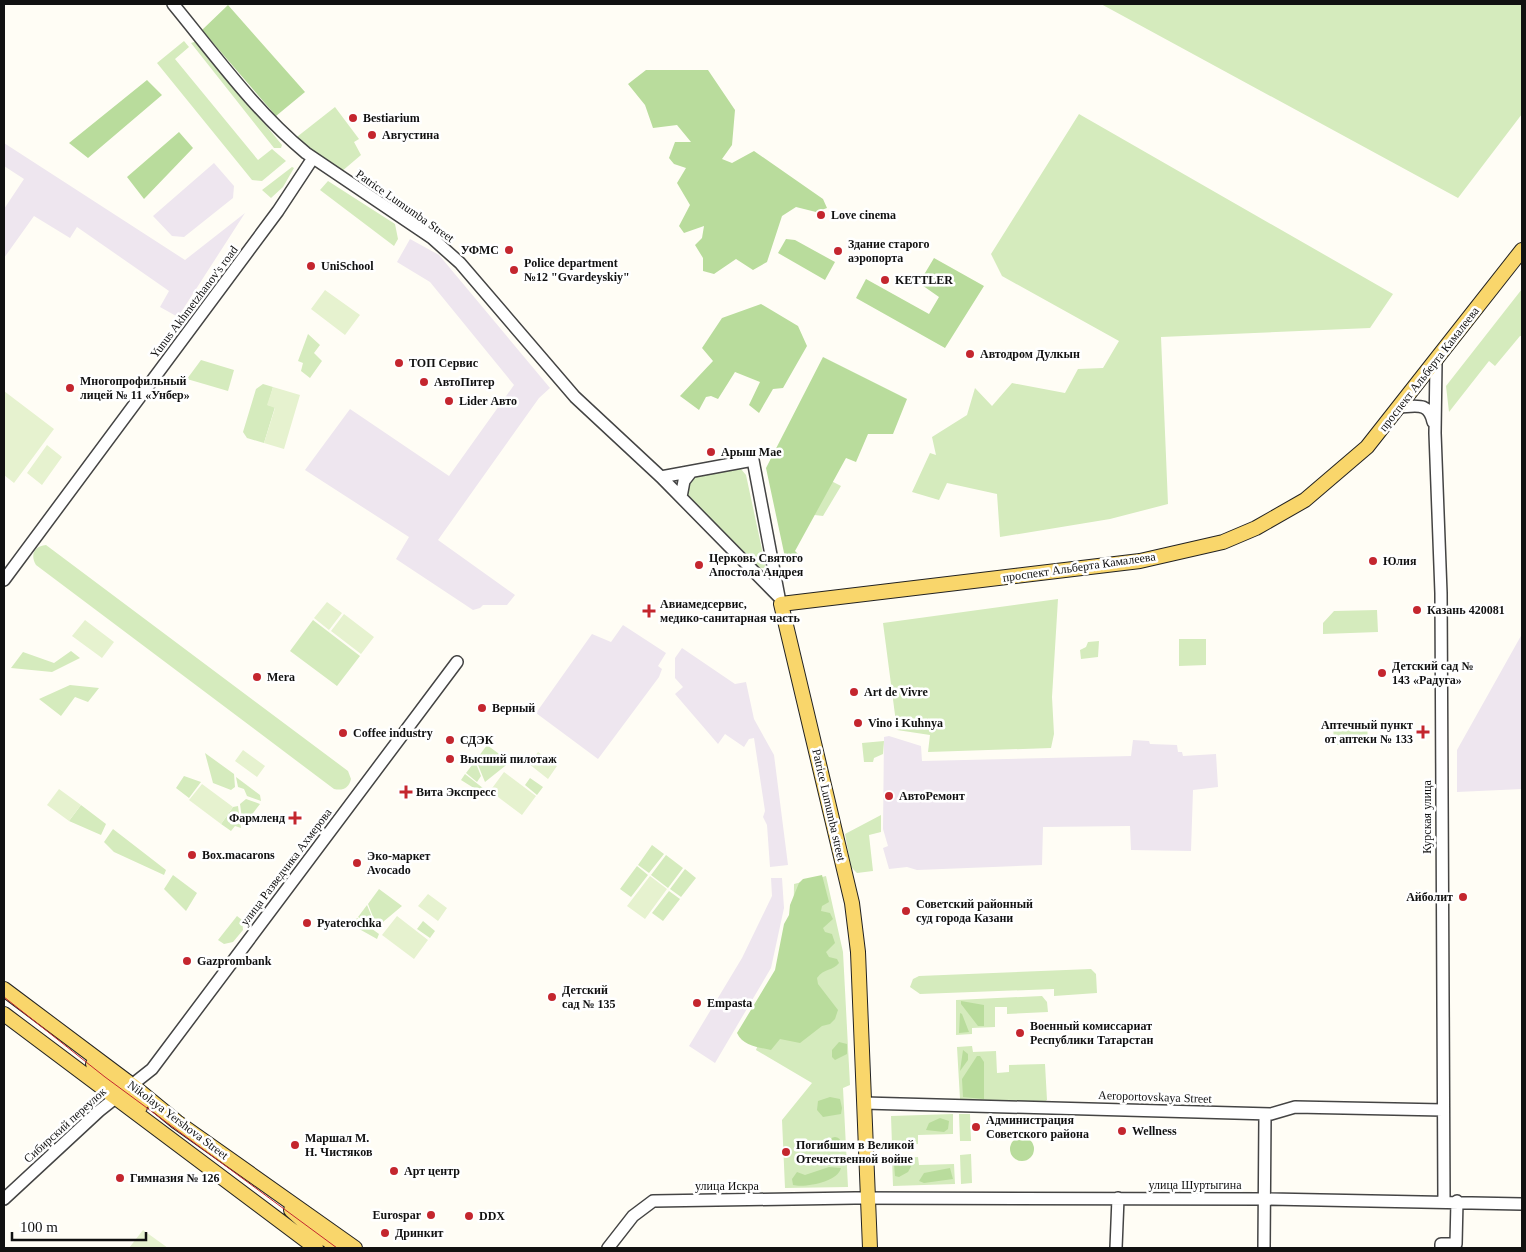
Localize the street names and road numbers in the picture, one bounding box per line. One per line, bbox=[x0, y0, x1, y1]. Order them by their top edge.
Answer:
street label: Patrice Lumumba Street bbox=[353, 167, 457, 246]
street label: Yunus Akhmetzhanov's road bbox=[147, 243, 241, 361]
street label: проспект Альберта Камалеева bbox=[1376, 303, 1482, 434]
street label: проспект Альберта Камалеева bbox=[1002, 549, 1157, 585]
street label: Patrice Lumumba street bbox=[809, 748, 849, 863]
street label: Курская улица bbox=[1420, 780, 1434, 854]
street label: улица Разведчика Ахмерова bbox=[237, 805, 335, 928]
street label: Nikolaya Yershova Street bbox=[125, 1078, 232, 1163]
street label: Сибирский переулок bbox=[21, 1084, 109, 1166]
street label: Aeroportovskaya Street bbox=[1098, 1088, 1213, 1106]
street label: улица Шуртыгина bbox=[1149, 1178, 1242, 1192]
street label: улица Искра bbox=[695, 1179, 760, 1193]

